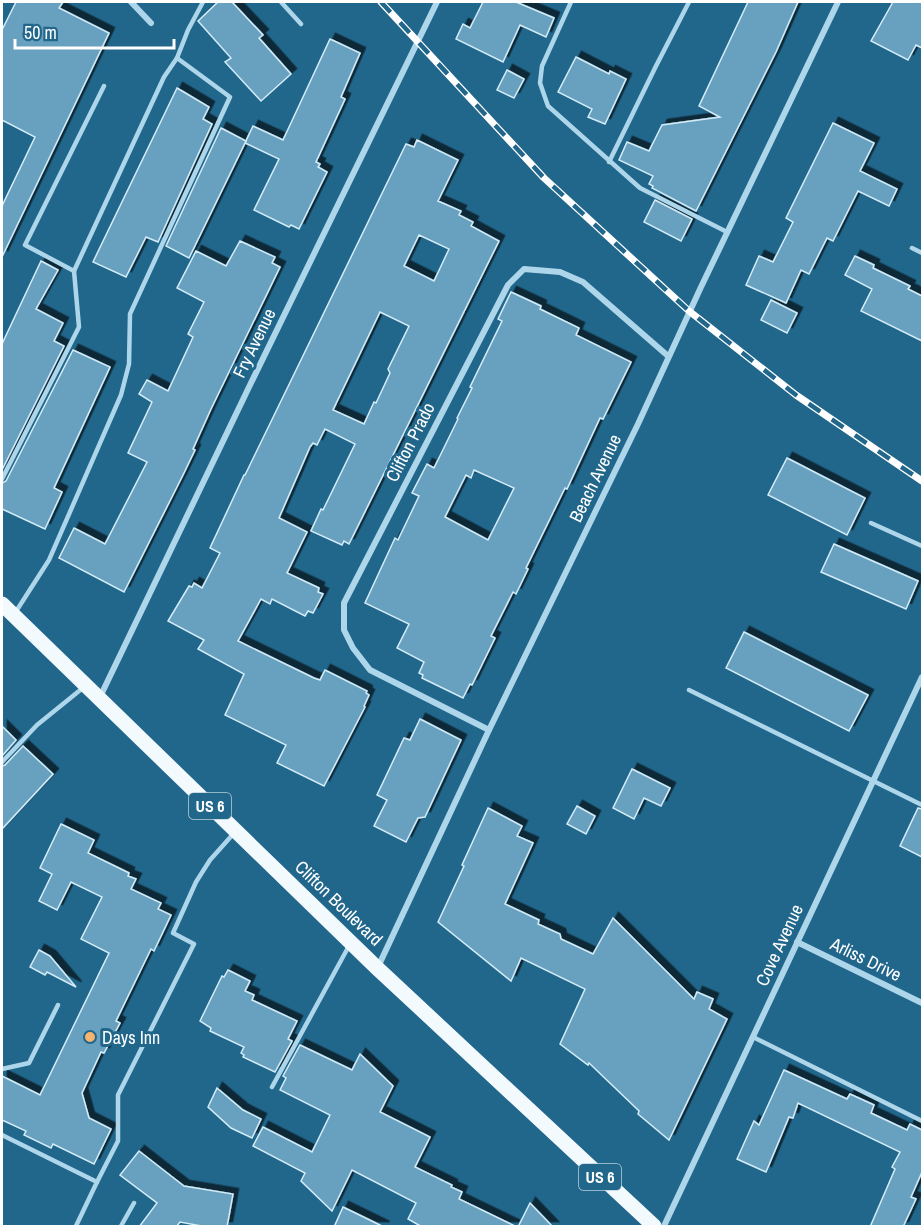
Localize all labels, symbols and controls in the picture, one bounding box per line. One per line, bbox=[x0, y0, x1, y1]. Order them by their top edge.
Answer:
scale bar bbox=[15, 12, 174, 50]
text: 50 m bbox=[24, 20, 57, 45]
street label: Fry Avenue bbox=[226, 304, 282, 382]
street label: Clifton Prado bbox=[379, 398, 441, 486]
street label: Beach Avenue bbox=[563, 430, 627, 526]
road number: US 6 bbox=[189, 793, 231, 819]
street label: Clifton Boulevard bbox=[290, 855, 388, 951]
street label: Cove Avenue bbox=[749, 900, 809, 990]
street label: Arliss Drive bbox=[825, 931, 906, 987]
place label: Days Inn bbox=[102, 1025, 160, 1050]
marker: Days Inn bbox=[83, 1030, 97, 1044]
road number: US 6 bbox=[579, 1164, 621, 1190]

